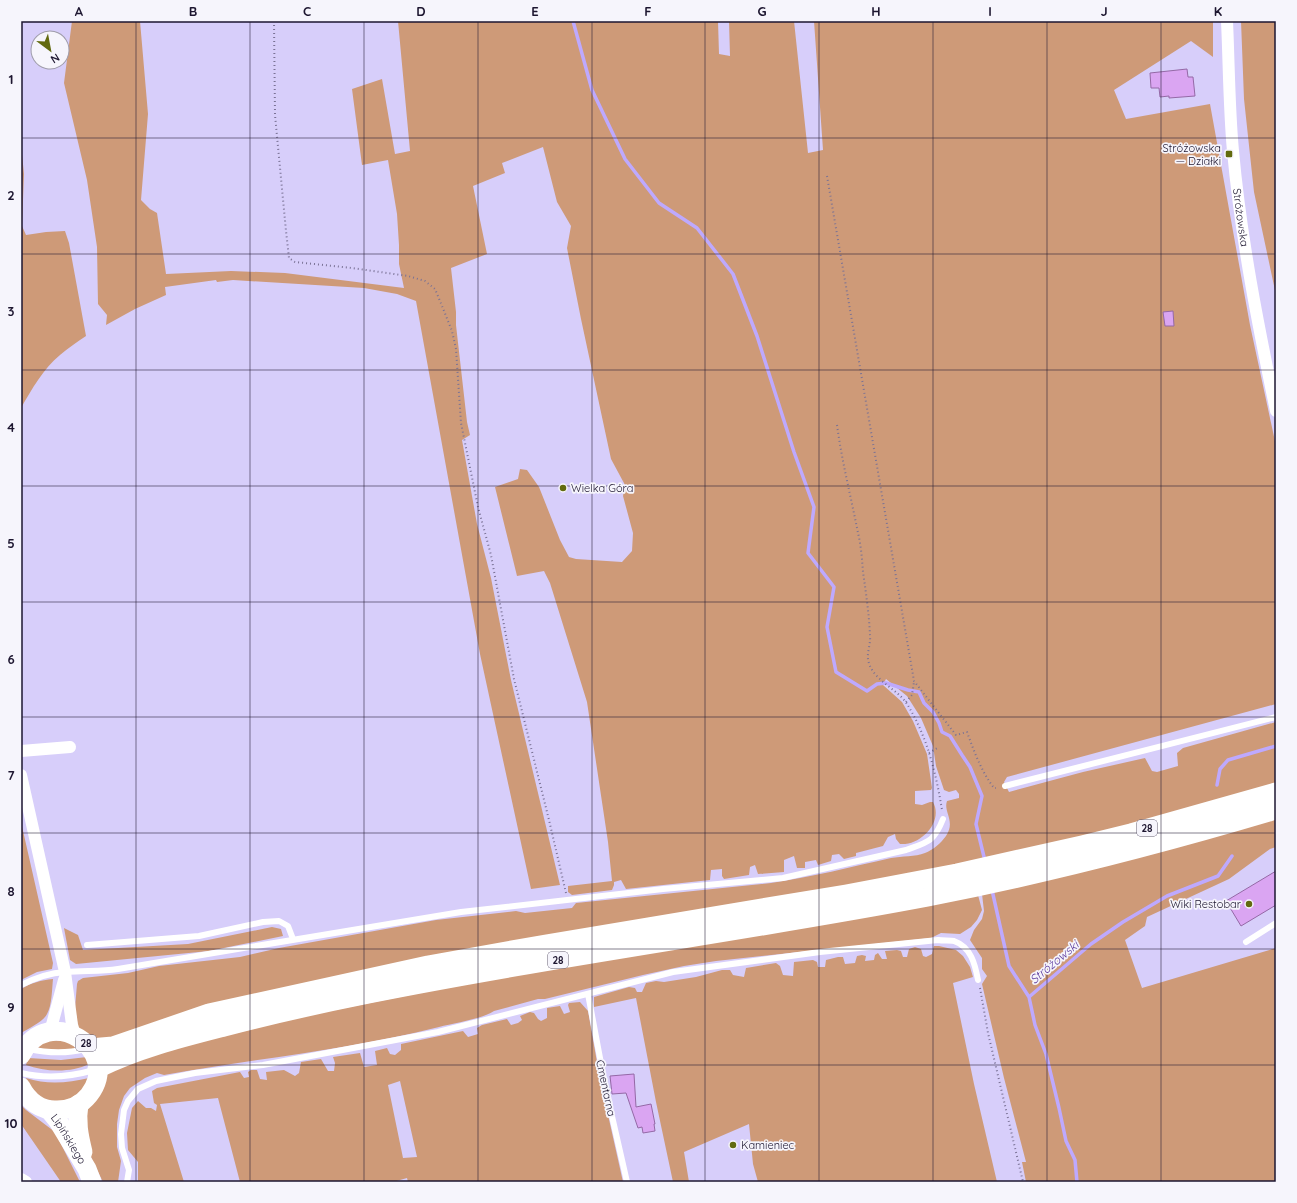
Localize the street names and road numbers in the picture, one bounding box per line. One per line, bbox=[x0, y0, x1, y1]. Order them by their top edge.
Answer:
street label: Stróżowska bbox=[1230, 187, 1252, 248]
road number: 28 bbox=[1137, 820, 1157, 836]
road number: 28 bbox=[548, 952, 568, 968]
road number: 28 bbox=[76, 1035, 96, 1051]
street label: Cmentarna bbox=[593, 1058, 619, 1118]
street label: Lipińskiego bbox=[48, 1111, 90, 1167]

